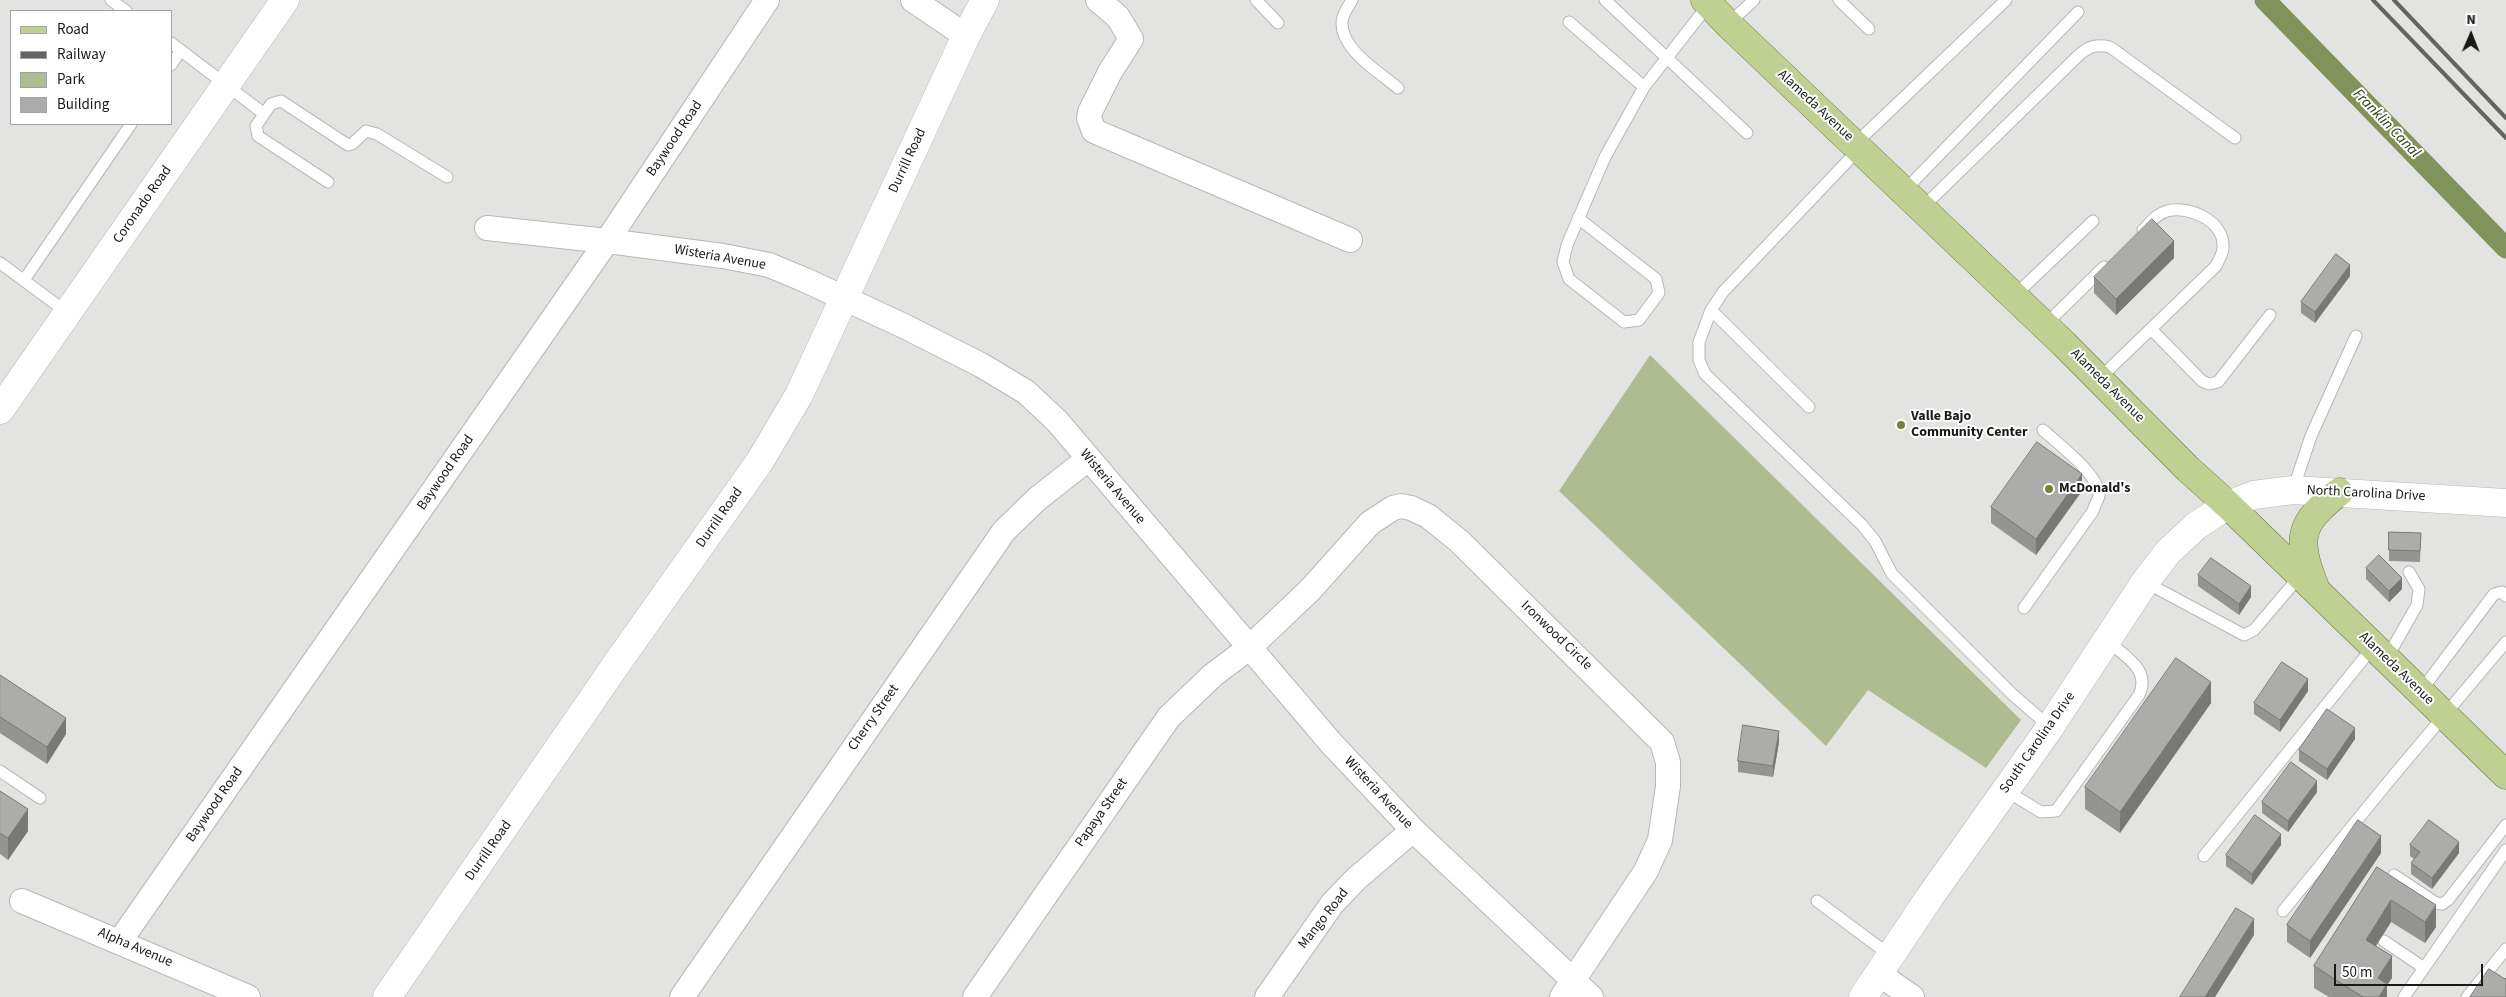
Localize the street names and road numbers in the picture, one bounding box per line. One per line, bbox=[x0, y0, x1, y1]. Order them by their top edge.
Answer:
street label: Alameda Avenue bbox=[1774, 67, 1856, 145]
street label: Baywood Road bbox=[644, 98, 706, 180]
street label: Durrill Road bbox=[886, 126, 930, 196]
street label: Coronado Road bbox=[110, 163, 176, 247]
street label: Wisteria Avenue bbox=[673, 242, 767, 274]
street label: Alameda Avenue bbox=[2067, 346, 2147, 426]
street label: Baywood Road bbox=[414, 432, 478, 514]
street label: Wisteria Avenue bbox=[1076, 446, 1148, 528]
street label: North Carolina Drive bbox=[2306, 483, 2426, 505]
street label: Durrill Road bbox=[693, 485, 747, 551]
street label: Ironwood Circle bbox=[1517, 598, 1595, 674]
street label: Alameda Avenue bbox=[2355, 629, 2437, 709]
street label: Cherry Street bbox=[845, 682, 903, 754]
street label: South Carolina Drive bbox=[1997, 689, 2079, 797]
street label: Wisteria Avenue bbox=[1340, 753, 1416, 833]
street label: Baywood Road bbox=[183, 764, 247, 846]
street label: Papaya Street bbox=[1072, 775, 1132, 851]
street label: Durrill Road bbox=[462, 818, 516, 884]
street label: Mango Road bbox=[1295, 885, 1353, 953]
street label: Alpha Avenue bbox=[95, 925, 175, 971]

